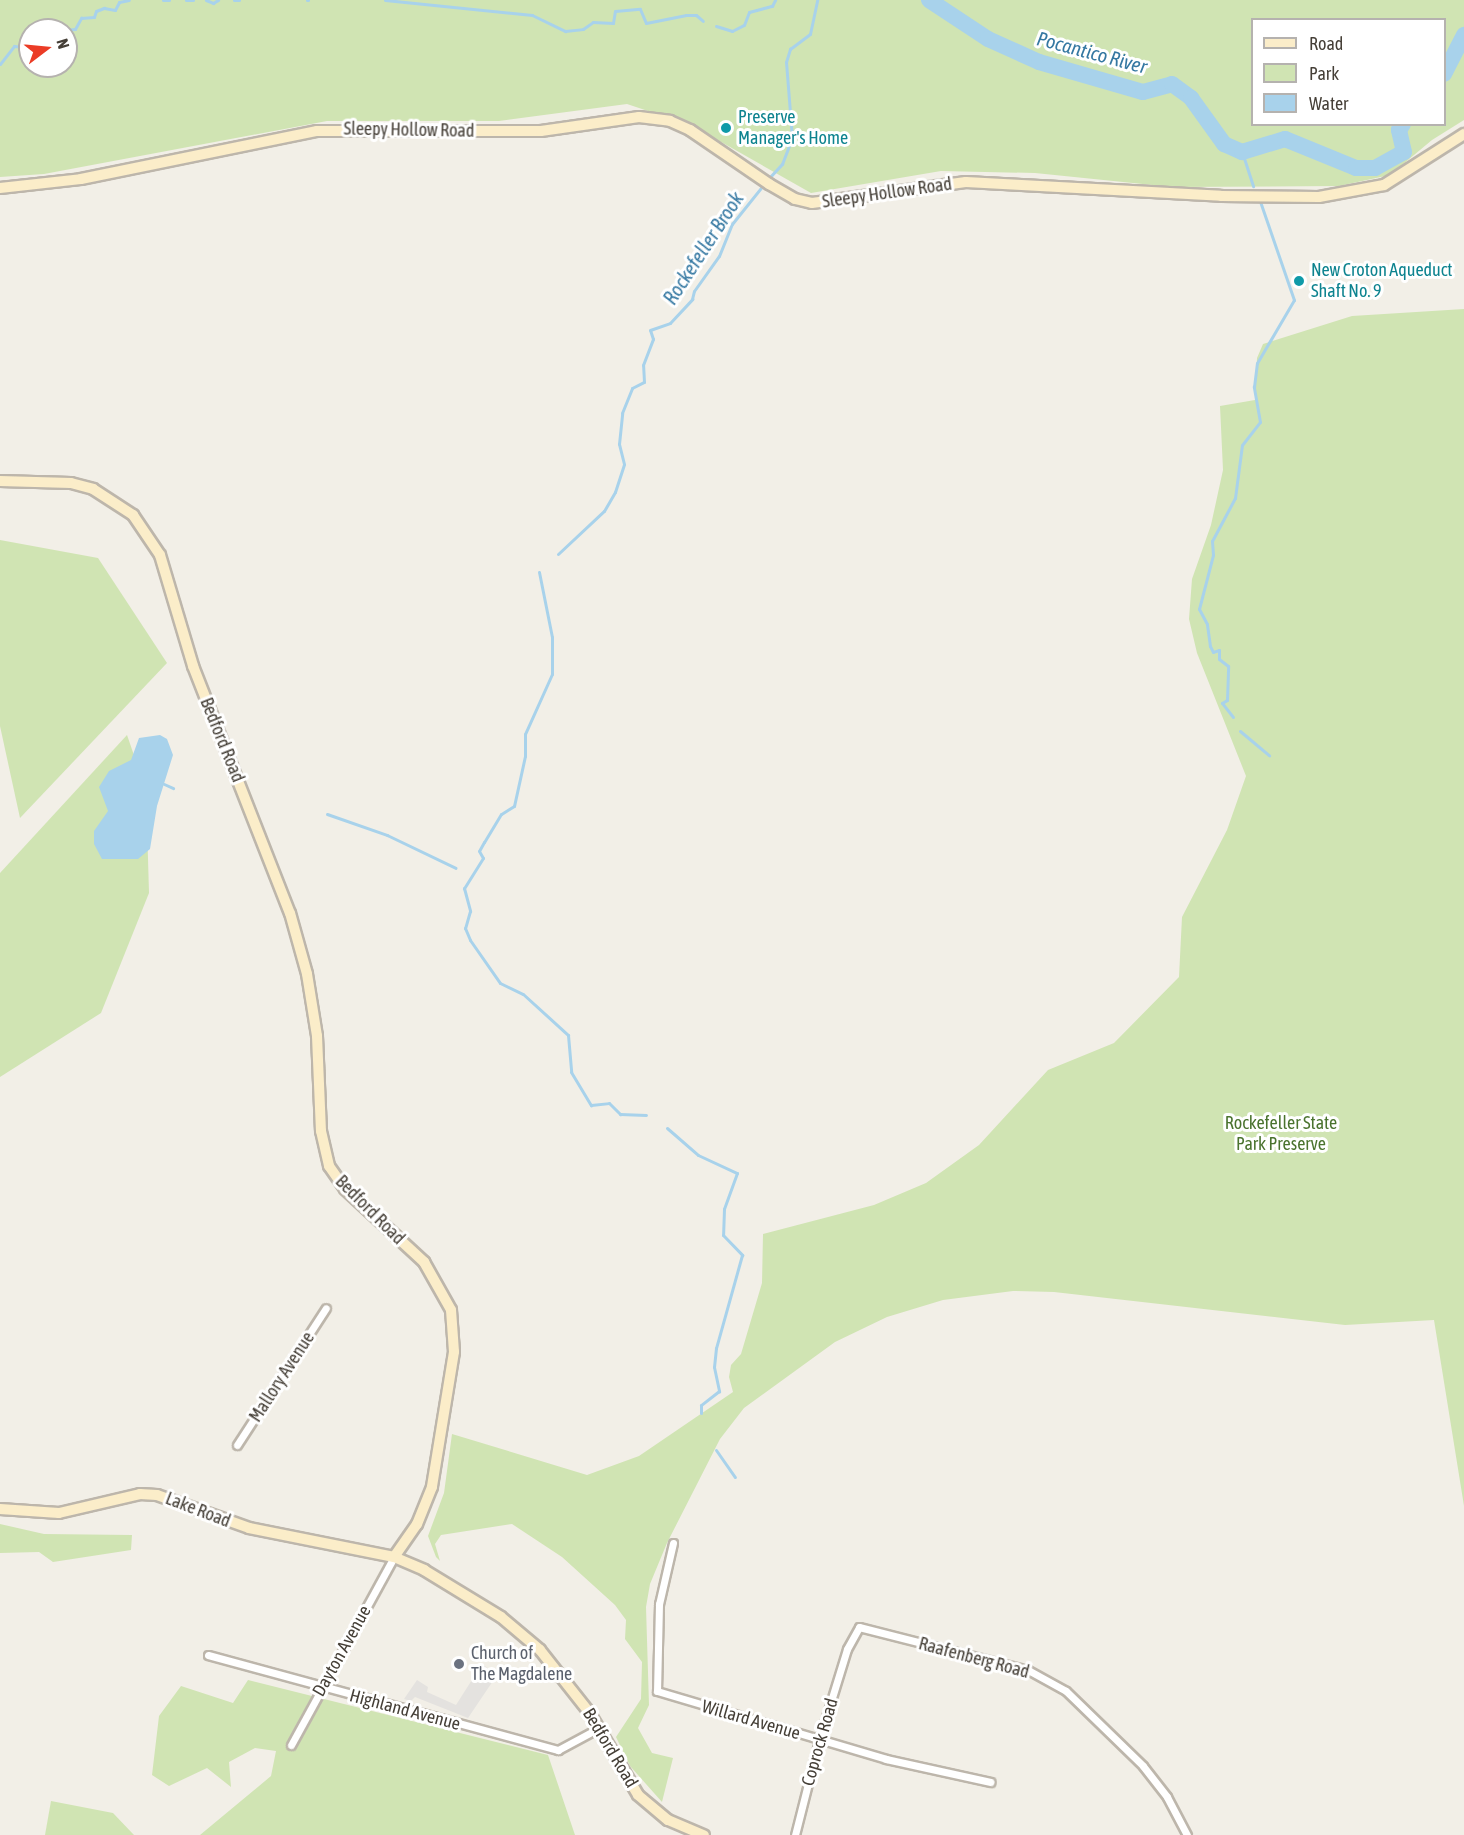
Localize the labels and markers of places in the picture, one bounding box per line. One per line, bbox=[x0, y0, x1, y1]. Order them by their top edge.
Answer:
place label: Preserve Manager's Home bbox=[738, 107, 848, 150]
marker: Preserve Manager's Home bbox=[719, 121, 733, 135]
place label: New Croton Aqueduct Shaft No. 9 bbox=[1311, 260, 1453, 302]
marker: New Croton Aqueduct Shaft No. 9 bbox=[1292, 274, 1306, 288]
place label: Church of The Magdalene bbox=[471, 1643, 572, 1686]
marker: Church of The Magdalene bbox=[452, 1657, 466, 1671]

